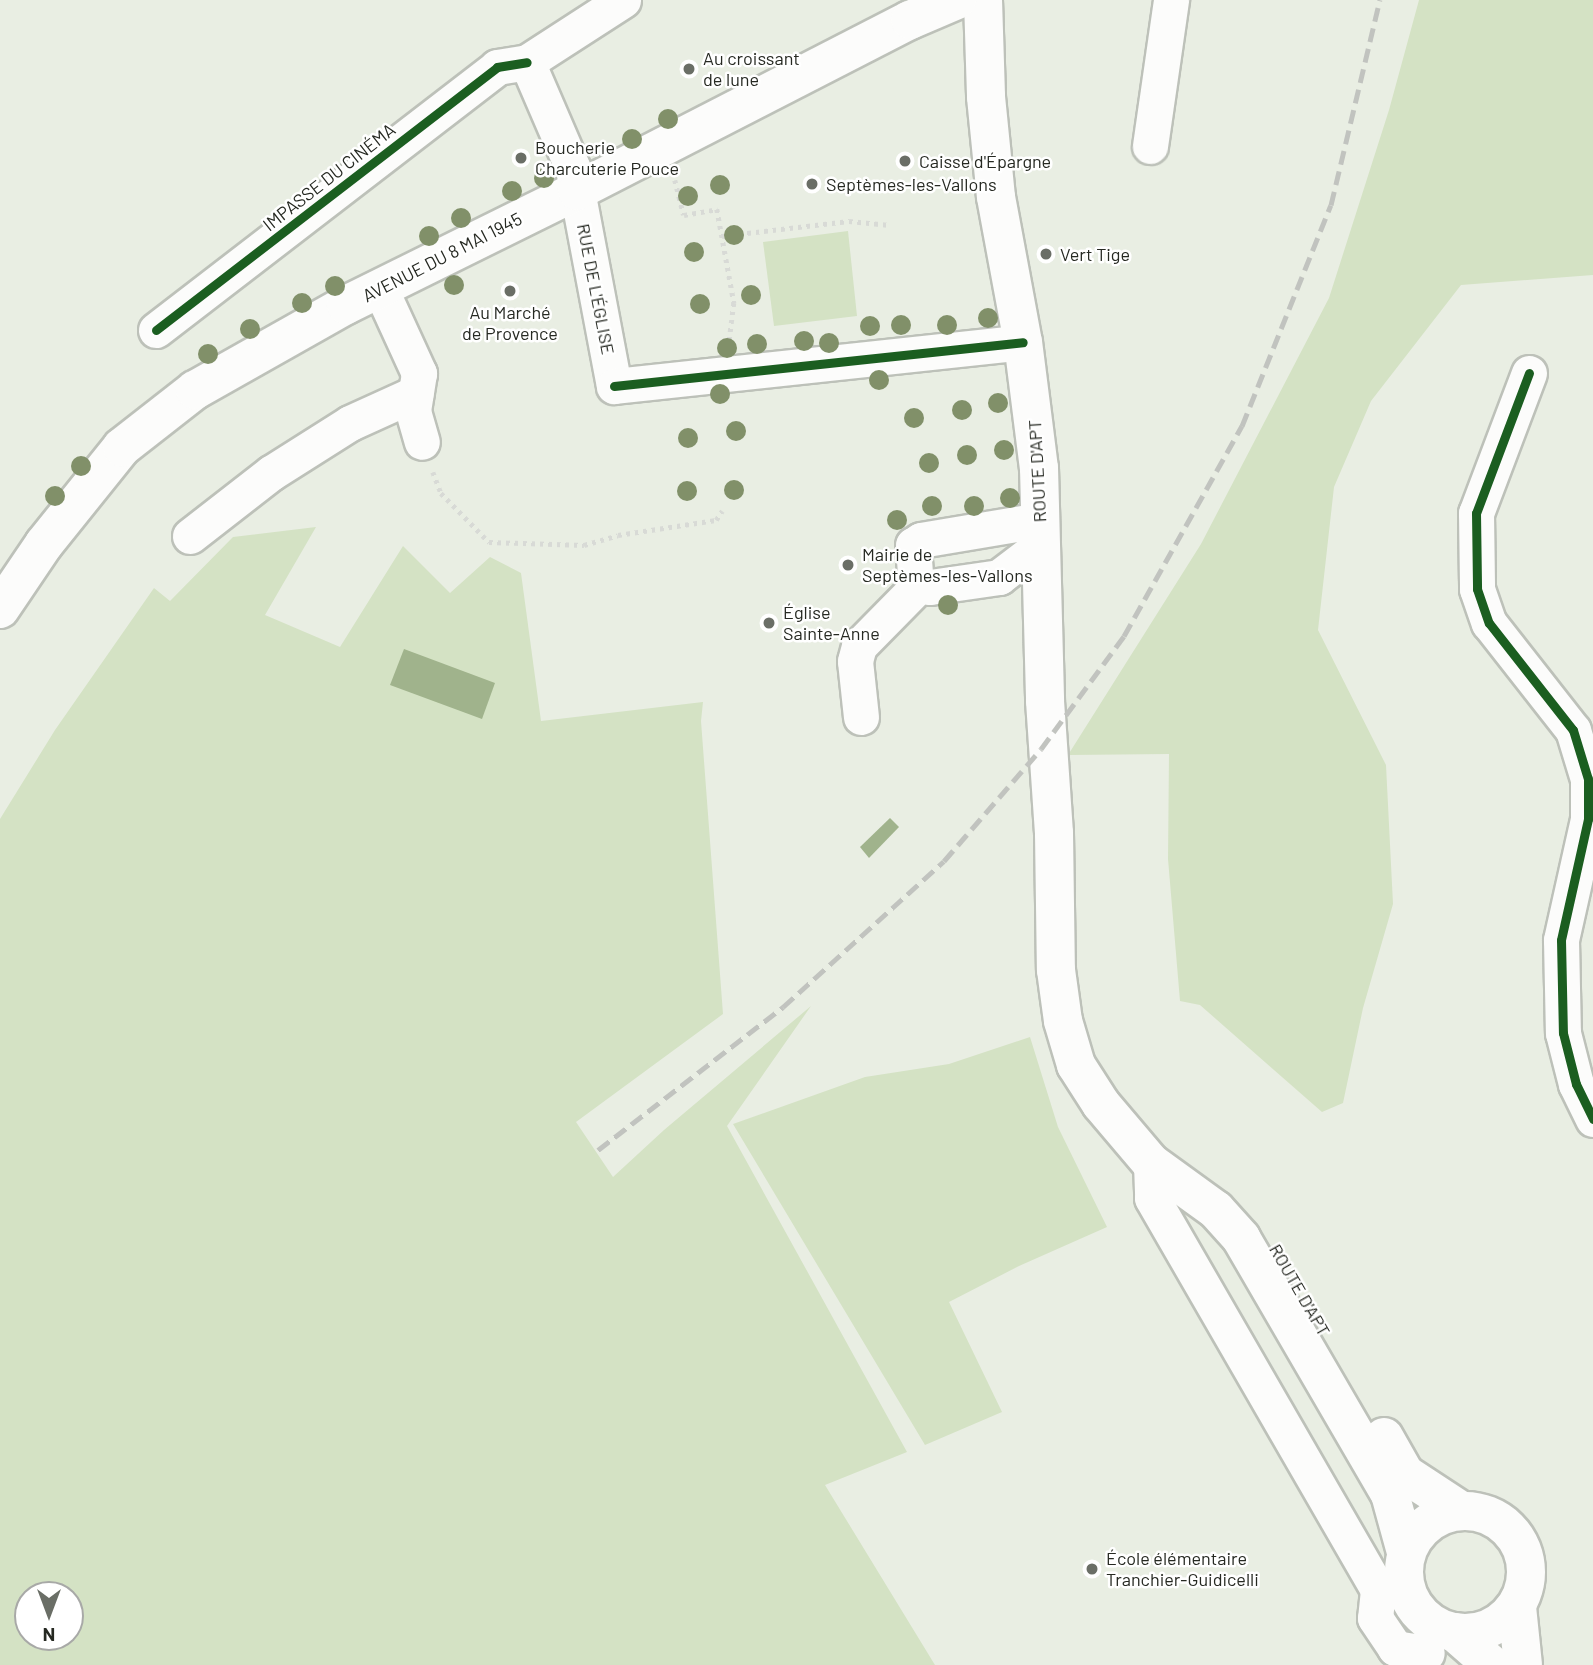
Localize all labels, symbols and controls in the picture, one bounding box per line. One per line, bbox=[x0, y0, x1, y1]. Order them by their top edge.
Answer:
place label: Au croissant de lune bbox=[703, 48, 800, 90]
marker: Au croissant de lune bbox=[681, 61, 697, 77]
street label: IMPASSE DU CINÉMA bbox=[258, 119, 400, 235]
place label: Boucherie Charcuterie Pouce bbox=[535, 137, 679, 180]
marker: Boucherie Charcuterie Pouce bbox=[513, 150, 529, 166]
place label: Caisse d'Épargne bbox=[919, 150, 1051, 172]
marker: Caisse d'Épargne bbox=[897, 153, 913, 169]
place label: Septèmes-les-Vallons bbox=[826, 173, 997, 195]
marker: Septèmes-les-Vallons bbox=[804, 176, 820, 192]
street label: AVENUE DU 8 MAI 1945 bbox=[359, 207, 525, 307]
street label: RUE DE L'ÉGLISE bbox=[573, 222, 619, 356]
place label: Vert Tige bbox=[1060, 243, 1130, 265]
marker: Vert Tige bbox=[1038, 246, 1054, 262]
marker: Au Marché de Provence bbox=[502, 283, 518, 299]
place label: Au Marché de Provence bbox=[462, 302, 558, 344]
street label: ROUTE D'APT bbox=[1024, 419, 1050, 523]
place label: Mairie de Septèmes-les-Vallons bbox=[862, 544, 1033, 586]
marker: Mairie de Septèmes-les-Vallons bbox=[840, 557, 856, 573]
place label: Église Sainte-Anne bbox=[783, 602, 880, 644]
marker: Église Sainte-Anne bbox=[761, 615, 777, 631]
street label: ROUTE D'APT bbox=[1265, 1240, 1335, 1340]
place label: École élémentaire Tranchier-Guidicelli bbox=[1106, 1548, 1259, 1590]
marker: École élémentaire Tranchier-Guidicelli bbox=[1084, 1561, 1100, 1577]
north arrow bbox=[14, 1581, 84, 1651]
text: N bbox=[43, 1624, 55, 1647]

